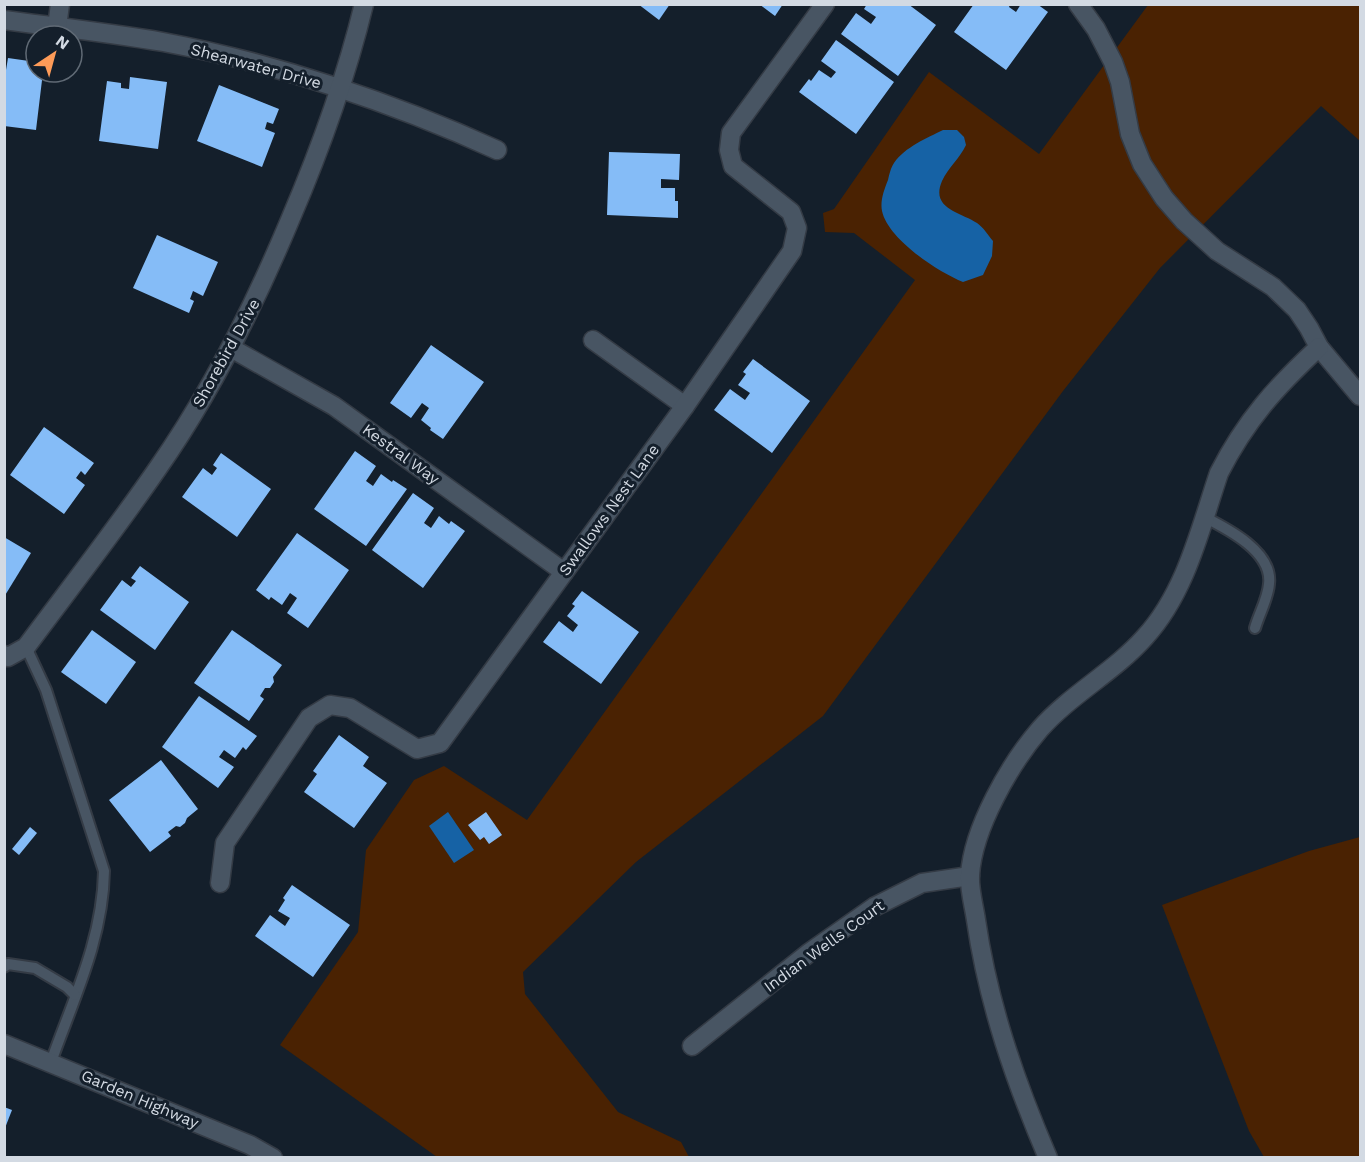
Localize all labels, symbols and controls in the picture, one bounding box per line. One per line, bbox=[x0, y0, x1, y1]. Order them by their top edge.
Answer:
north arrow bbox=[24, 24, 84, 84]
text: N bbox=[52, 31, 73, 53]
street label: Shearwater Drive bbox=[189, 39, 323, 93]
street label: Shorebird Drive bbox=[188, 295, 264, 411]
street label: Kestral Way bbox=[359, 420, 444, 489]
street label: Swallows Nest Lane bbox=[555, 441, 663, 579]
street label: Indian Wells Court bbox=[760, 896, 888, 996]
street label: Garden Highway bbox=[78, 1066, 202, 1133]

